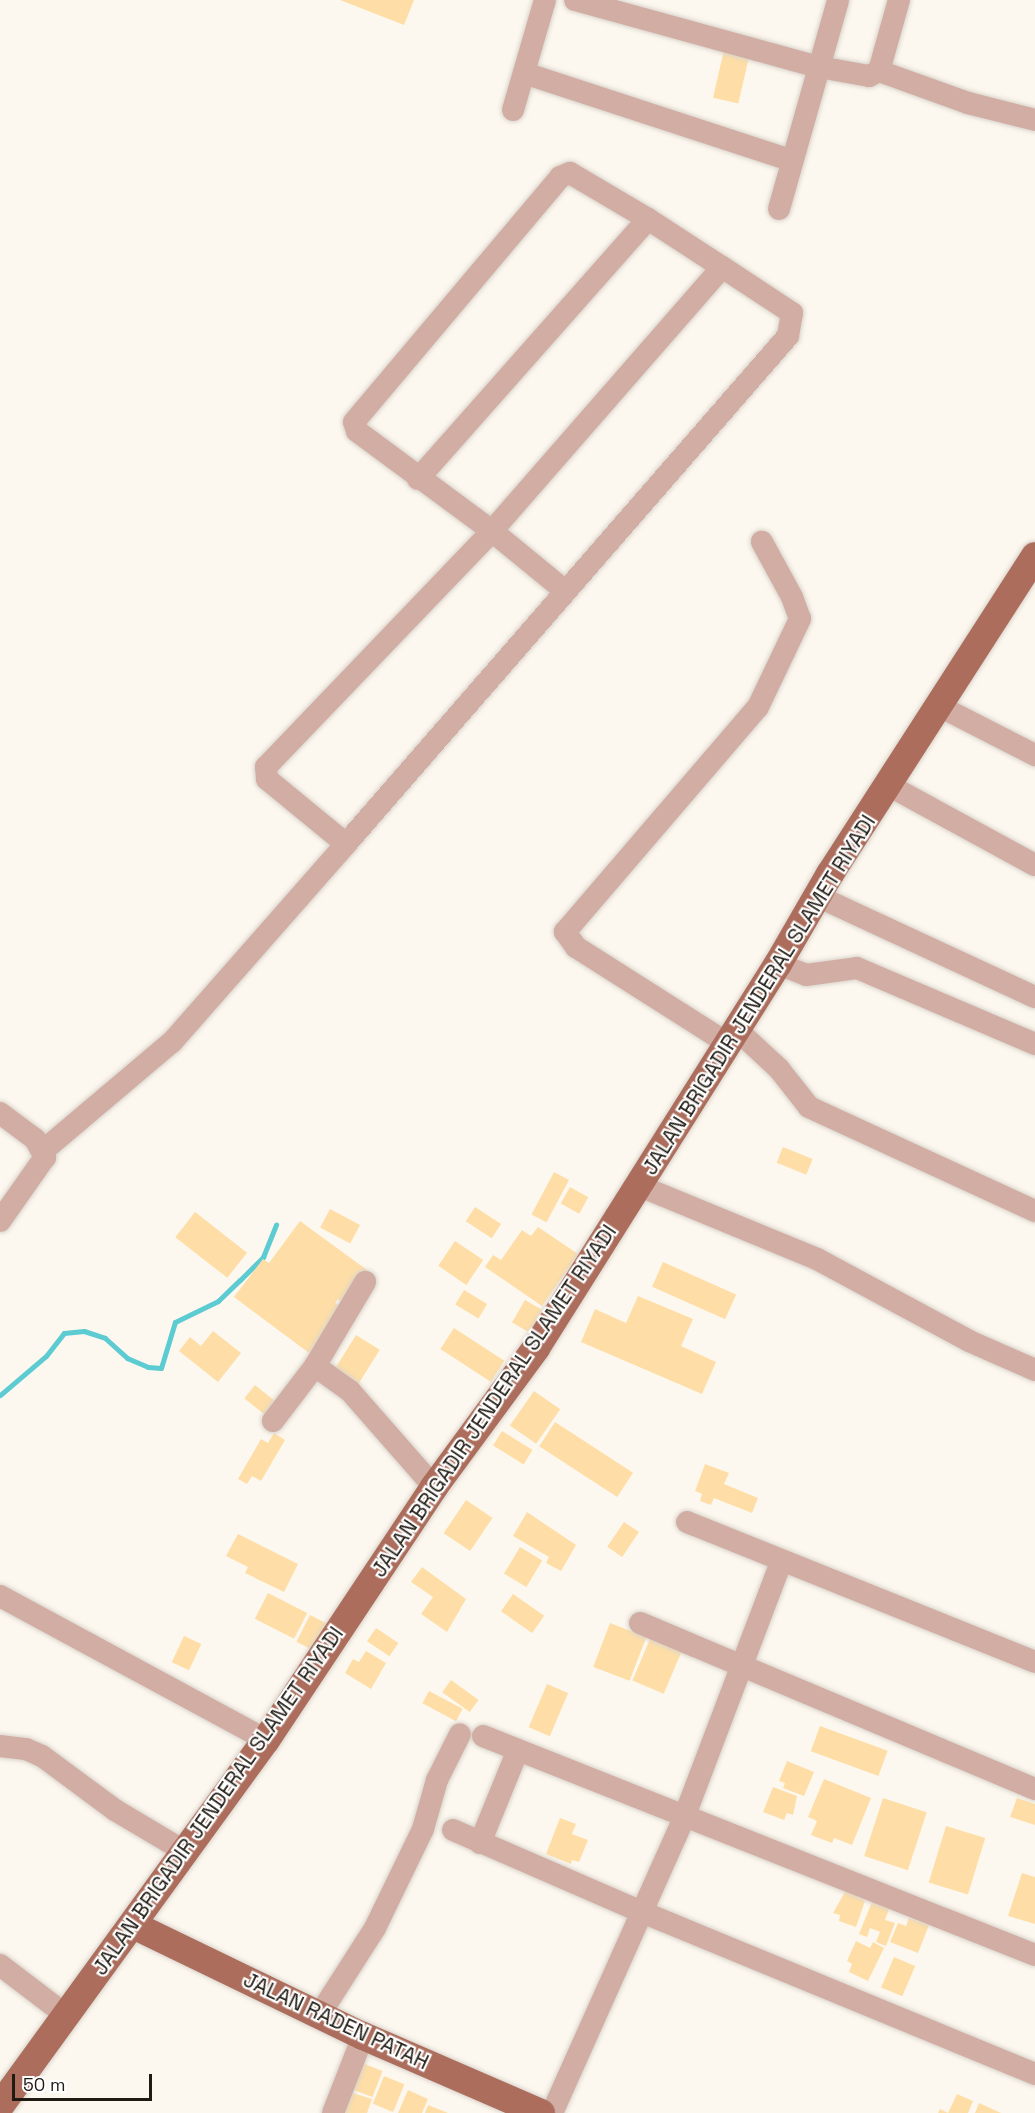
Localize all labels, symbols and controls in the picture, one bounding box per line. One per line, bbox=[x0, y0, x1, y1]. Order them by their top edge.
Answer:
street label: JALAN BRIGADIR JENDERAL SLAMET RIYADI bbox=[637, 810, 881, 1180]
street label: JALAN BRIGADIR JENDERAL SLAMET RIYADI bbox=[366, 1220, 622, 1582]
street label: JALAN BRIGADIR JENDERAL SLAMET RIYADI bbox=[87, 1621, 349, 1981]
street label: JALAN RADEN PATAH bbox=[239, 1967, 433, 2075]
scale bar bbox=[15, 2062, 154, 2100]
text: 50 m bbox=[23, 2073, 65, 2096]

